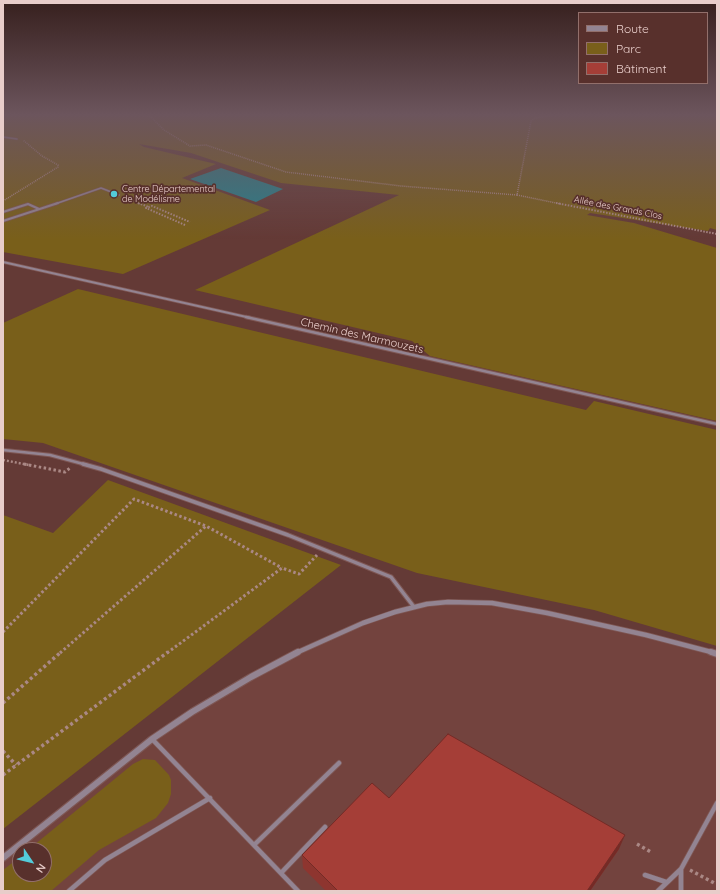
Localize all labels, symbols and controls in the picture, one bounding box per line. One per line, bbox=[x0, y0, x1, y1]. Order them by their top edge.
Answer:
legend bbox=[578, 12, 708, 84]
text: Route bbox=[616, 21, 649, 36]
text: Parc bbox=[616, 41, 641, 56]
text: Bâtiment bbox=[616, 61, 666, 76]
place label: Centre Départemental de Modélisme bbox=[122, 184, 215, 205]
marker: Centre Départemental de Modélisme bbox=[109, 189, 119, 199]
street label: Allée des Grands Clos bbox=[573, 194, 663, 222]
street label: Chemin des Marmouzets bbox=[299, 315, 425, 357]
north arrow bbox=[12, 842, 52, 882]
text: N bbox=[33, 861, 49, 876]

